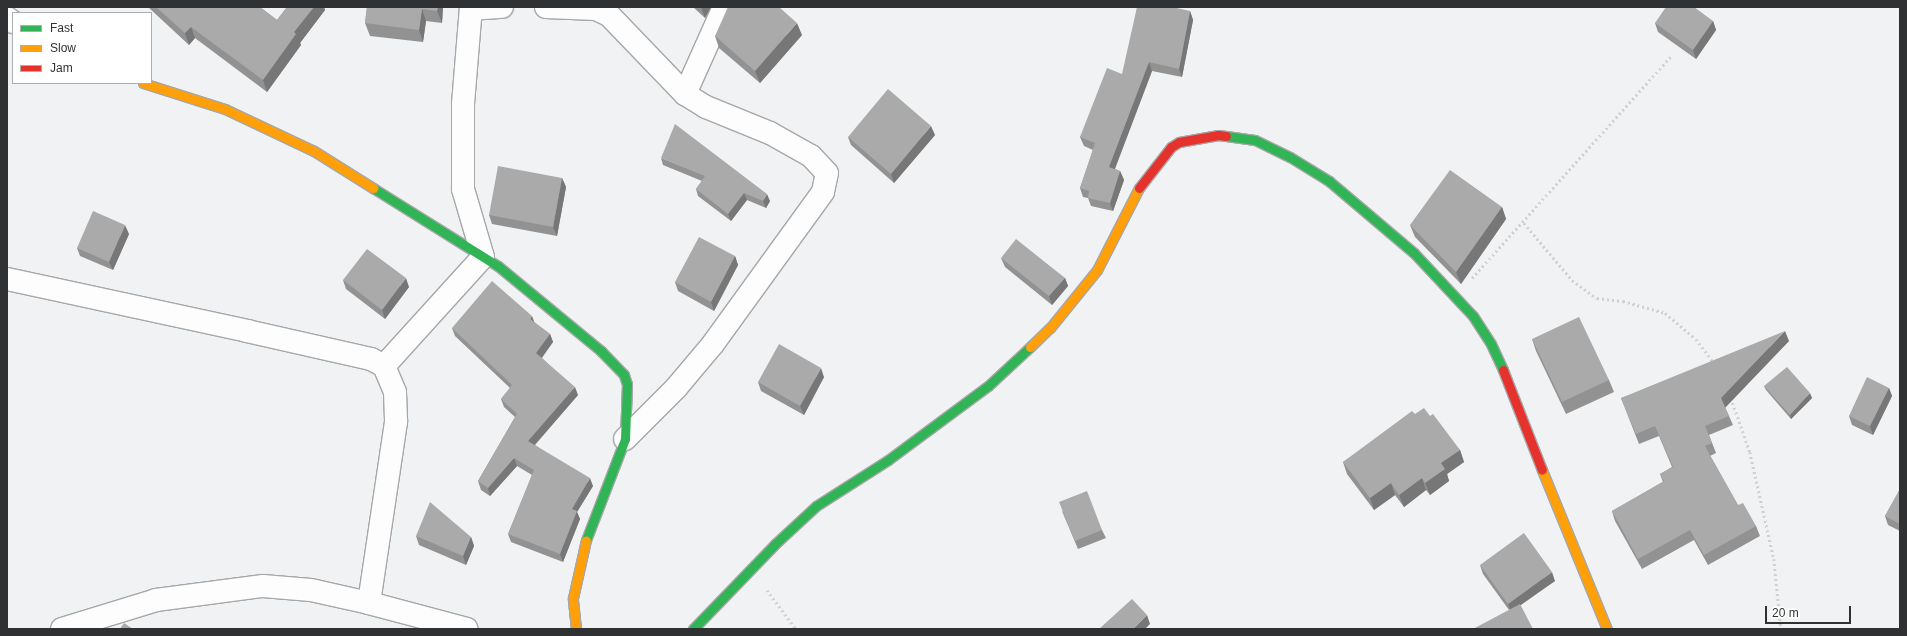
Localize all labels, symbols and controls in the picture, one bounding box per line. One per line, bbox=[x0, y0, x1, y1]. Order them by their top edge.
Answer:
legend bbox=[12, 12, 152, 84]
text: Fast bbox=[50, 21, 73, 35]
text: Slow bbox=[50, 41, 76, 55]
text: Jam bbox=[50, 61, 73, 75]
scale bar bbox=[1767, 598, 1853, 624]
text: 20 m bbox=[1772, 606, 1799, 620]

